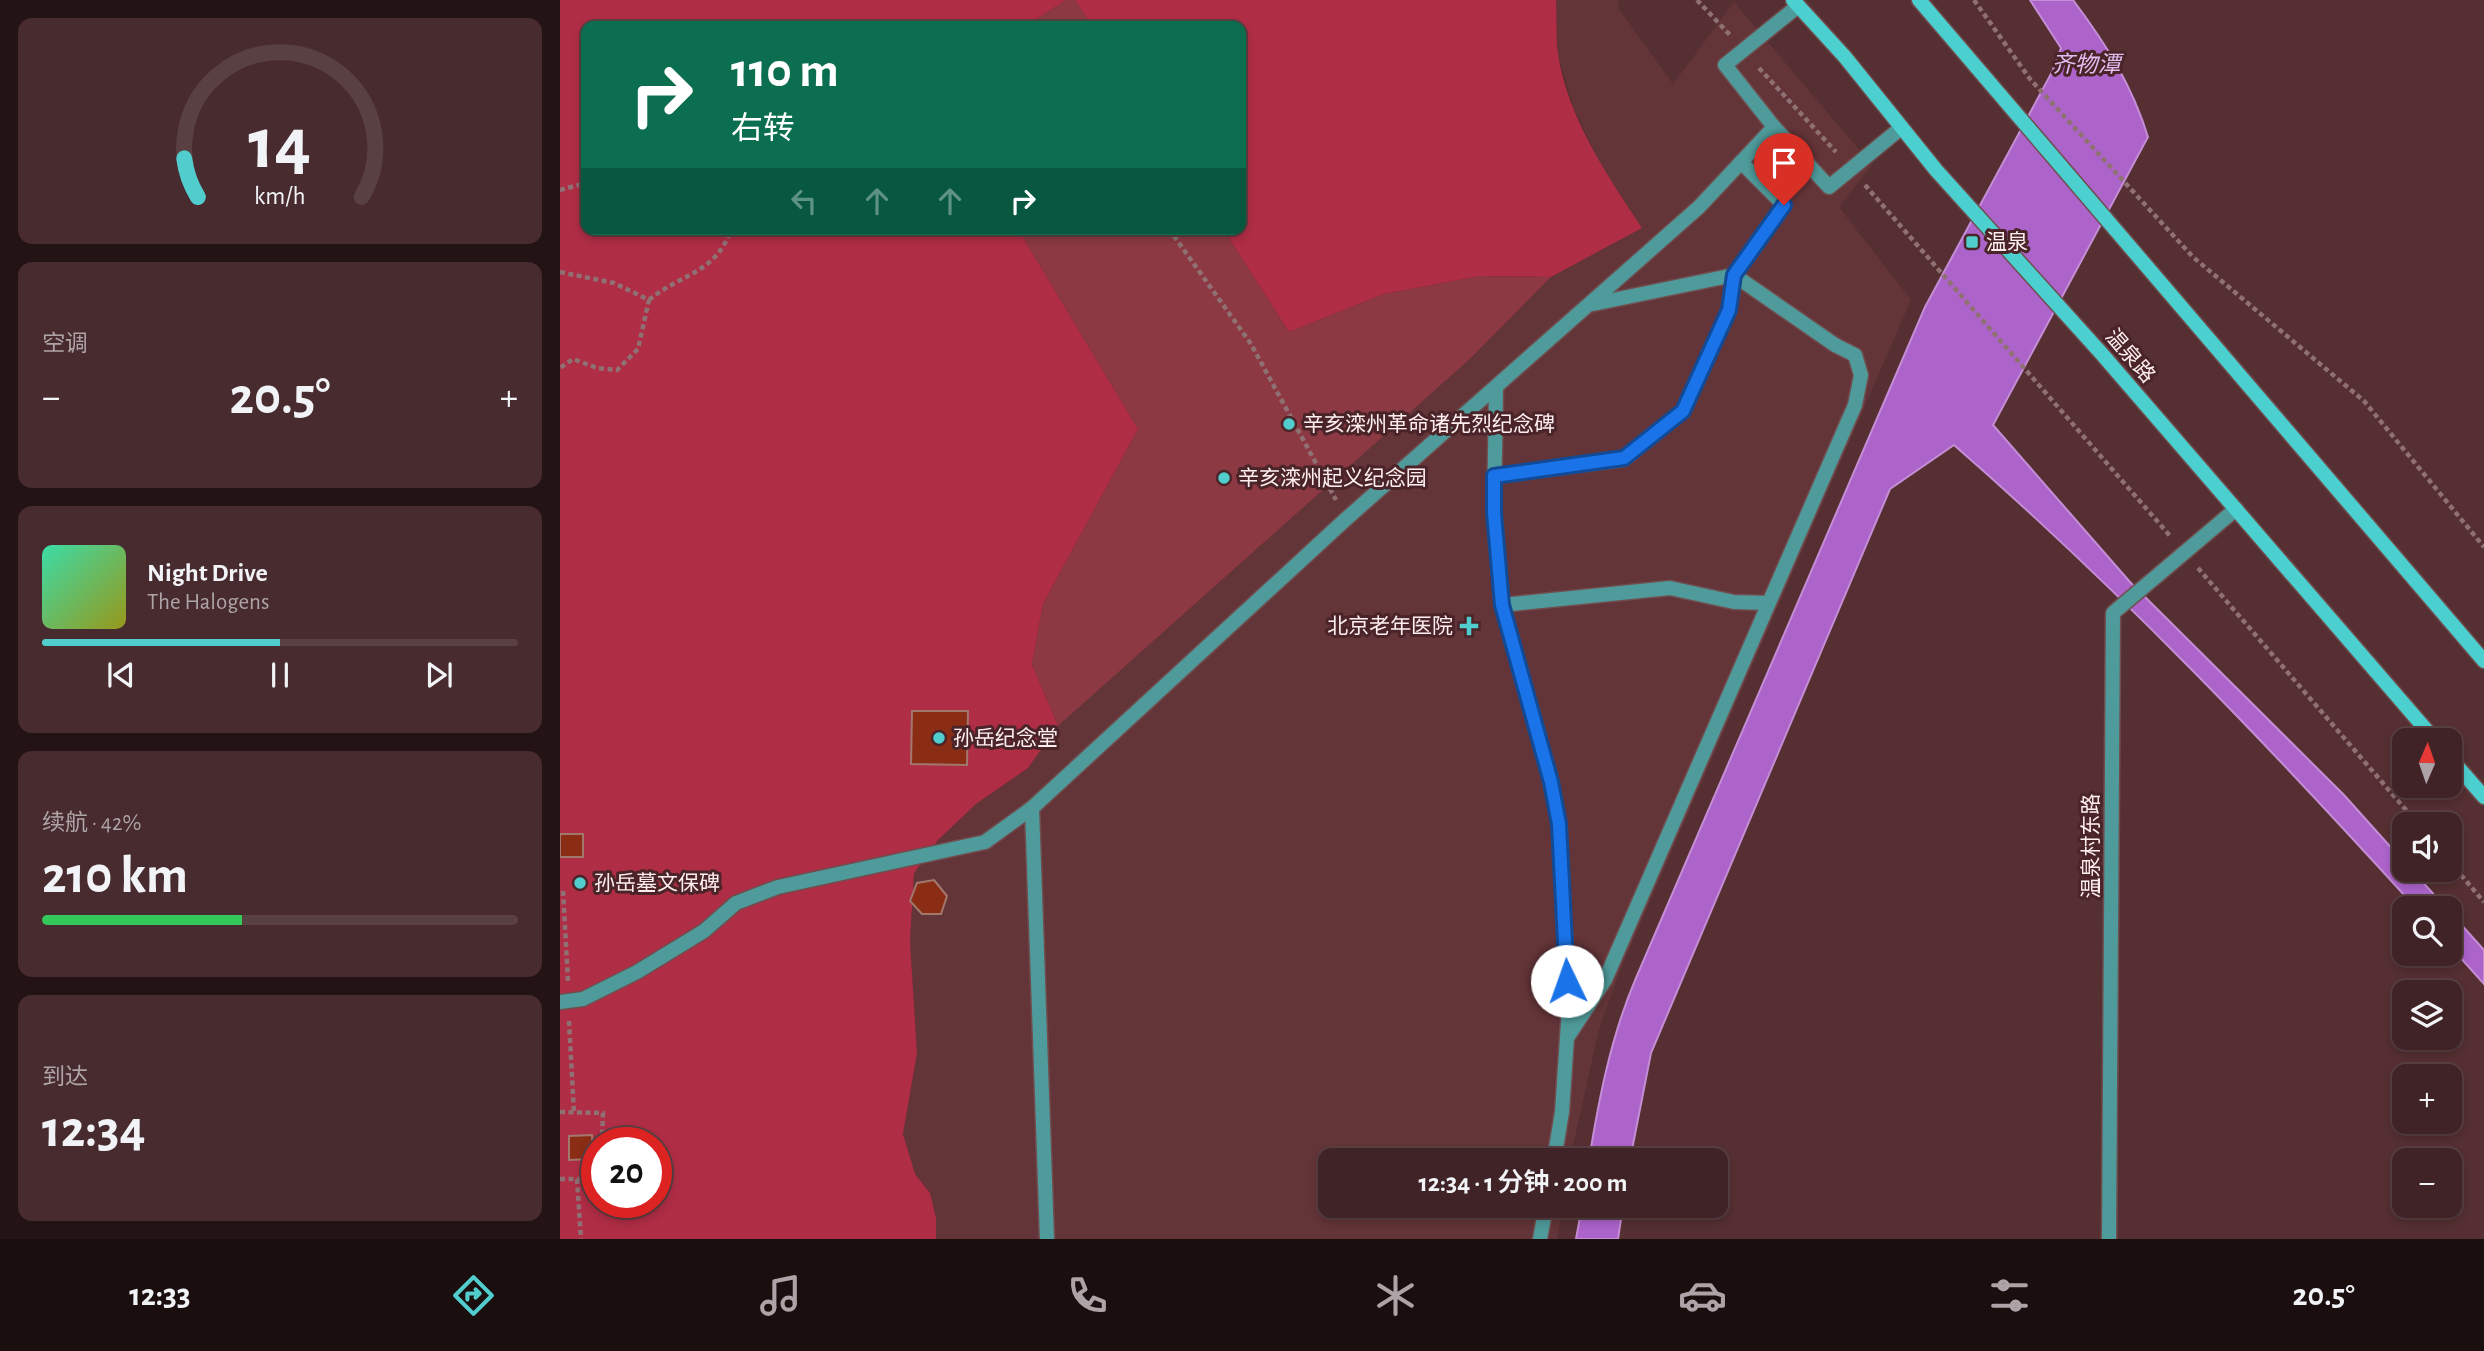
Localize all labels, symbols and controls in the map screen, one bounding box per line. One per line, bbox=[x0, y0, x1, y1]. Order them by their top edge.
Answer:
text: 110 m bbox=[731, 47, 839, 96]
icon: right bbox=[616, 49, 707, 140]
water label: 齐物潭 bbox=[2052, 52, 2125, 77]
text: 14 bbox=[249, 109, 311, 182]
text: 右转 bbox=[731, 113, 795, 145]
pin bbox=[1754, 133, 1814, 205]
icon: arrive bbox=[1765, 144, 1803, 182]
icon: left bbox=[785, 182, 823, 220]
icon: ahead bbox=[858, 182, 896, 220]
icon: ahead bbox=[931, 182, 969, 220]
icon: right bbox=[1004, 182, 1042, 220]
text: km/h bbox=[254, 184, 306, 209]
place label: 温泉 bbox=[1986, 231, 2028, 253]
marker: 温泉 bbox=[1964, 234, 1980, 250]
street label: 温泉路 bbox=[2101, 325, 2159, 387]
text: 空调 bbox=[42, 333, 88, 356]
text: 20.5° bbox=[229, 371, 331, 423]
text: − bbox=[42, 379, 60, 417]
text: + bbox=[500, 379, 518, 417]
place label: 辛亥滦州革命诸先烈纪念碑 bbox=[1303, 413, 1555, 435]
marker: 辛亥滦州革命诸先烈纪念碑 bbox=[1281, 416, 1297, 432]
place label: 辛亥滦州起义纪念园 bbox=[1238, 467, 1427, 489]
marker: 辛亥滦州起义纪念园 bbox=[1216, 470, 1232, 486]
text: Night Drive bbox=[147, 560, 268, 586]
text: The Halogens bbox=[147, 591, 269, 614]
place label: 北京老年医院 bbox=[1327, 615, 1453, 637]
marker: 北京老年医院 bbox=[1459, 616, 1479, 636]
icon: previous bbox=[102, 656, 140, 694]
icon: pause bbox=[261, 656, 299, 694]
icon: next bbox=[420, 656, 458, 694]
place label: 孙岳纪念堂 bbox=[953, 727, 1058, 749]
north arrow bbox=[2392, 728, 2462, 798]
map controls bbox=[2392, 728, 2462, 1218]
marker: 孙岳纪念堂 bbox=[931, 730, 947, 746]
street label: 温泉村东路 bbox=[2080, 794, 2102, 899]
text: 续航 · 42% bbox=[42, 812, 141, 835]
button: sound bbox=[2392, 812, 2462, 882]
text: 210 km bbox=[42, 850, 188, 902]
place label: 孙岳墓文保碑 bbox=[594, 872, 720, 894]
marker: 孙岳墓文保碑 bbox=[572, 875, 588, 891]
button: search bbox=[2392, 896, 2462, 966]
position arrow bbox=[1530, 944, 1604, 1018]
button: layers bbox=[2392, 980, 2462, 1050]
button: + bbox=[2392, 1064, 2462, 1134]
text: 到达 bbox=[42, 1066, 88, 1089]
text: 12:34 bbox=[42, 1104, 146, 1156]
speed limit sign: 20 bbox=[581, 1127, 672, 1218]
button: − bbox=[2392, 1148, 2462, 1218]
text: 12:34 · 1 分钟 · 200 m bbox=[1419, 1170, 1628, 1196]
icon: directions bbox=[449, 1271, 498, 1320]
icon: music bbox=[756, 1271, 805, 1320]
icon: phone bbox=[1063, 1271, 1112, 1320]
icon: climate bbox=[1371, 1271, 1420, 1320]
icon: car bbox=[1678, 1271, 1727, 1320]
icon: filters bbox=[1985, 1271, 2034, 1320]
text: 12:33 bbox=[129, 1279, 191, 1311]
text: 20.5° bbox=[2293, 1279, 2355, 1311]

